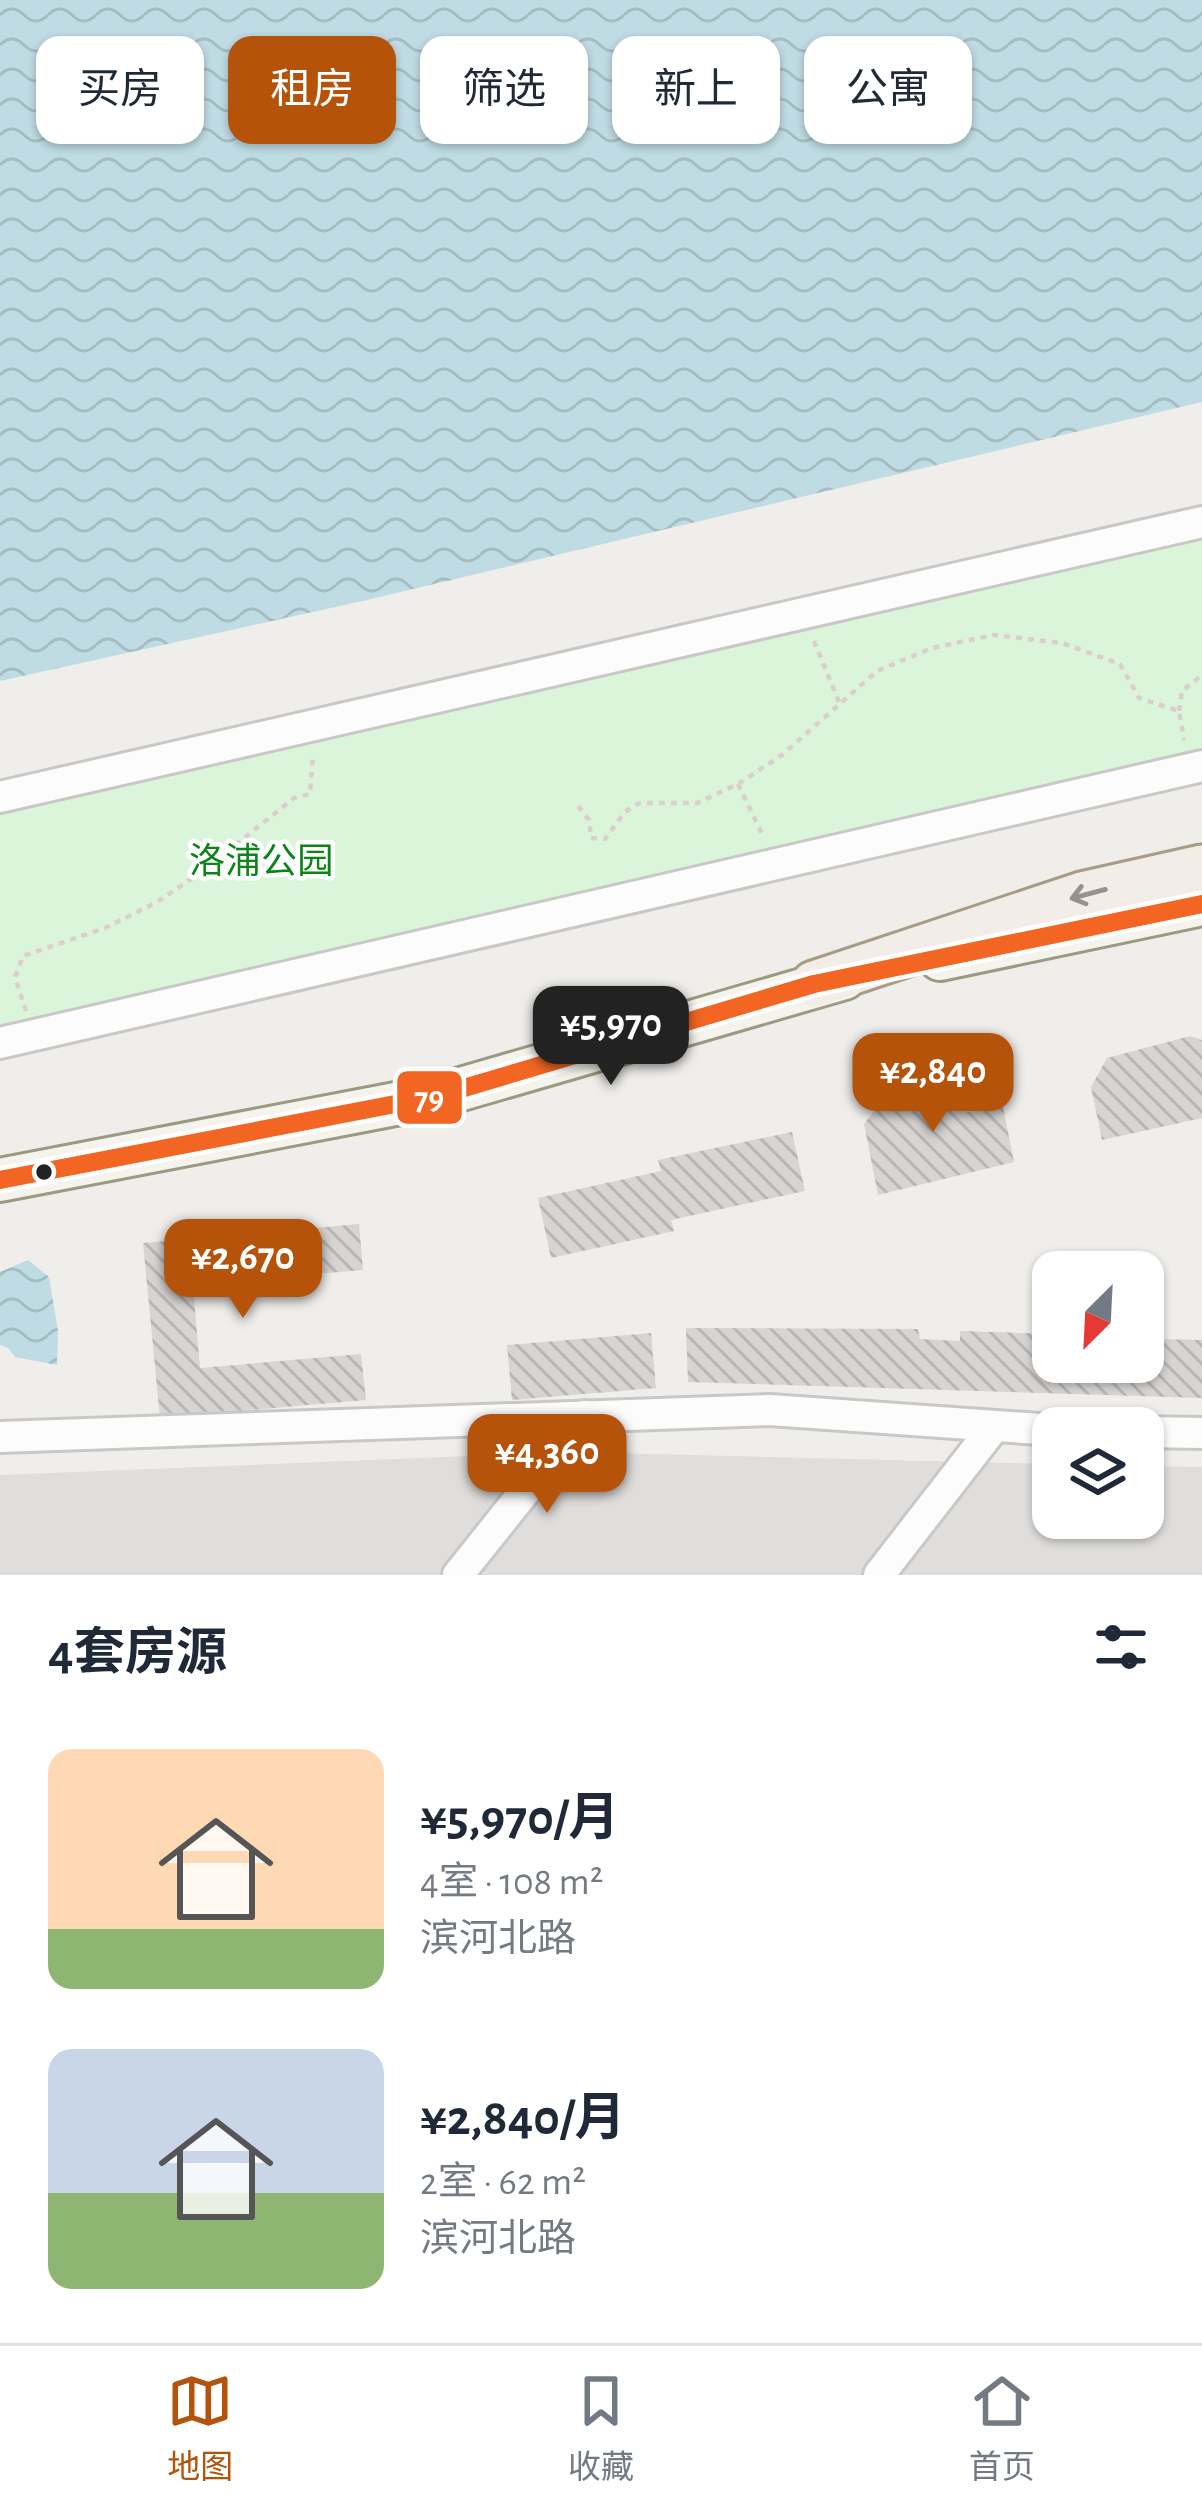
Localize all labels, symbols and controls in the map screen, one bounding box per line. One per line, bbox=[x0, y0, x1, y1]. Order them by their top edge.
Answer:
chip: 买房 bbox=[36, 36, 204, 144]
chip: 租房 bbox=[228, 36, 396, 144]
chip: 筛选 bbox=[420, 36, 588, 144]
chip: 新上 bbox=[612, 36, 780, 144]
chip: 公寓 bbox=[804, 36, 972, 144]
park label: 洛浦公园 bbox=[189, 842, 333, 880]
one-way arrow bbox=[1070, 884, 1108, 906]
pin: ¥5,970 bbox=[513, 986, 709, 1088]
text: ¥5,970 bbox=[560, 1005, 662, 1044]
pin: ¥2,840 bbox=[835, 1033, 1031, 1135]
text: ¥2,840 bbox=[880, 1052, 986, 1091]
line badge: 79 bbox=[395, 1069, 464, 1126]
text: 79 bbox=[414, 1083, 444, 1116]
unlabelled marker bbox=[33, 1161, 55, 1183]
pin: ¥2,670 bbox=[145, 1219, 341, 1321]
text: ¥2,670 bbox=[191, 1238, 295, 1277]
north arrow bbox=[1032, 1251, 1164, 1383]
map controls bbox=[1032, 1251, 1164, 1539]
button: layers bbox=[1032, 1407, 1164, 1539]
pin: ¥4,360 bbox=[449, 1414, 645, 1516]
text: ¥4,360 bbox=[494, 1433, 600, 1472]
icon: filters bbox=[1088, 1614, 1154, 1680]
text: 4套房源 bbox=[48, 1628, 227, 1679]
text: ¥5,970/月 bbox=[420, 1793, 619, 1844]
icon: home bbox=[144, 1797, 288, 1941]
text: 4室 · 108 m² bbox=[420, 1863, 603, 1902]
text: 滨河北路 bbox=[420, 1920, 576, 1959]
text: ¥2,840/月 bbox=[420, 2093, 625, 2144]
icon: home bbox=[144, 2097, 288, 2241]
text: 2室 · 62 m² bbox=[420, 2163, 586, 2202]
text: 滨河北路 bbox=[420, 2220, 576, 2259]
tab: 地图 bbox=[167, 2368, 233, 2489]
tab: 收藏 bbox=[568, 2368, 634, 2489]
tab: 首页 bbox=[969, 2368, 1035, 2489]

